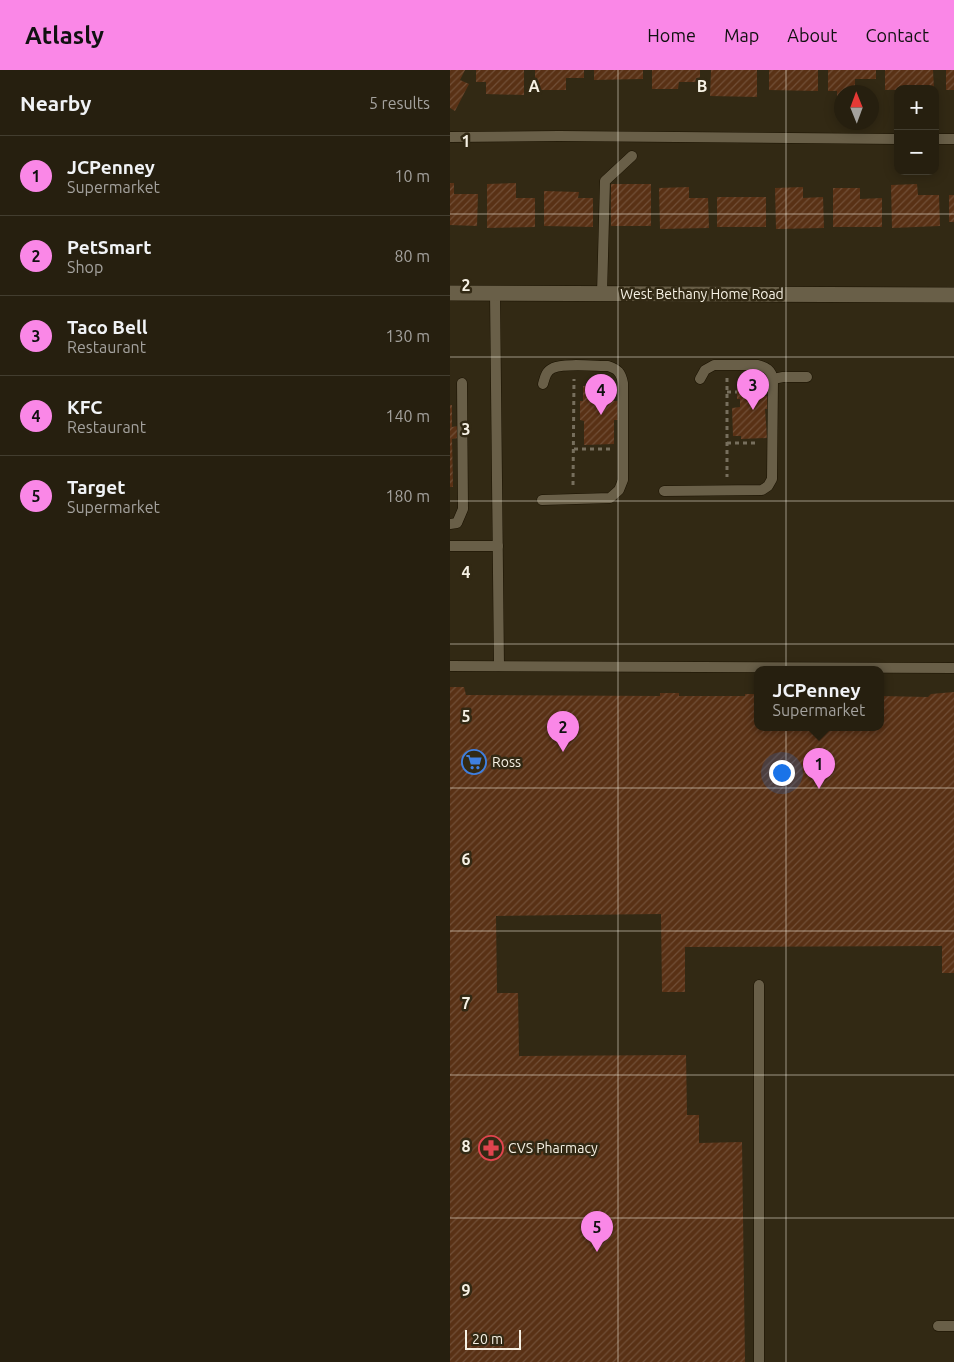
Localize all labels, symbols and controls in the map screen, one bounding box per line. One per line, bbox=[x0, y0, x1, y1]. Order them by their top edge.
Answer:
text: Atlasly bbox=[25, 22, 104, 49]
text: Home bbox=[647, 25, 696, 45]
text: Map bbox=[724, 25, 759, 45]
text: About bbox=[787, 25, 837, 45]
text: Contact bbox=[865, 25, 929, 45]
text: A bbox=[528, 77, 540, 95]
text: B bbox=[697, 77, 707, 95]
north arrow bbox=[834, 85, 879, 130]
map controls bbox=[894, 85, 939, 175]
button: + bbox=[894, 85, 939, 130]
text: Nearby bbox=[20, 91, 91, 115]
text: 5 results bbox=[369, 94, 430, 112]
button: − bbox=[894, 130, 939, 175]
text: 1 bbox=[461, 132, 471, 150]
text: JCPenney bbox=[67, 156, 155, 178]
text: 1 bbox=[31, 167, 41, 185]
text: 10 m bbox=[394, 167, 430, 185]
text: Supermarket bbox=[67, 178, 160, 196]
text: PetSmart bbox=[67, 236, 151, 258]
text: 2 bbox=[31, 247, 41, 265]
text: 80 m bbox=[394, 247, 430, 265]
text: Shop bbox=[67, 258, 103, 276]
text: 2 bbox=[461, 276, 471, 294]
street label: West Bethany Home Road bbox=[620, 286, 784, 302]
text: Taco Bell bbox=[67, 316, 147, 338]
text: 3 bbox=[31, 327, 41, 345]
text: 130 m bbox=[385, 327, 430, 345]
text: Restaurant bbox=[67, 338, 146, 356]
pin: 3 bbox=[737, 369, 769, 410]
pin: 4 bbox=[585, 374, 617, 415]
text: KFC bbox=[67, 396, 102, 418]
text: 4 bbox=[31, 407, 41, 425]
text: 140 m bbox=[385, 407, 430, 425]
text: Restaurant bbox=[67, 418, 146, 436]
text: 3 bbox=[461, 420, 471, 438]
text: Target bbox=[67, 476, 125, 498]
text: 5 bbox=[31, 487, 41, 505]
text: 180 m bbox=[385, 487, 430, 505]
text: Supermarket bbox=[67, 498, 160, 516]
text: 4 bbox=[461, 563, 471, 581]
popup bbox=[754, 666, 884, 731]
text: JCPenney bbox=[773, 679, 861, 701]
text: Supermarket bbox=[773, 701, 865, 719]
text: 5 bbox=[461, 707, 471, 725]
pin: 2 bbox=[547, 711, 579, 752]
pin: 1 bbox=[803, 748, 835, 789]
supermarket icon: Ross bbox=[461, 749, 487, 775]
place label: Ross bbox=[492, 754, 521, 770]
your location bbox=[769, 760, 795, 786]
text: 6 bbox=[461, 850, 471, 868]
text: 7 bbox=[461, 994, 471, 1012]
pharmacy icon: CVS Pharmacy bbox=[478, 1135, 504, 1161]
text: 8 bbox=[461, 1137, 471, 1155]
place label: CVS Pharmacy bbox=[508, 1140, 598, 1156]
pin: 5 bbox=[581, 1211, 613, 1252]
text: 9 bbox=[461, 1281, 471, 1299]
scale bar bbox=[465, 1327, 521, 1350]
text: 20 m bbox=[472, 1331, 503, 1347]

